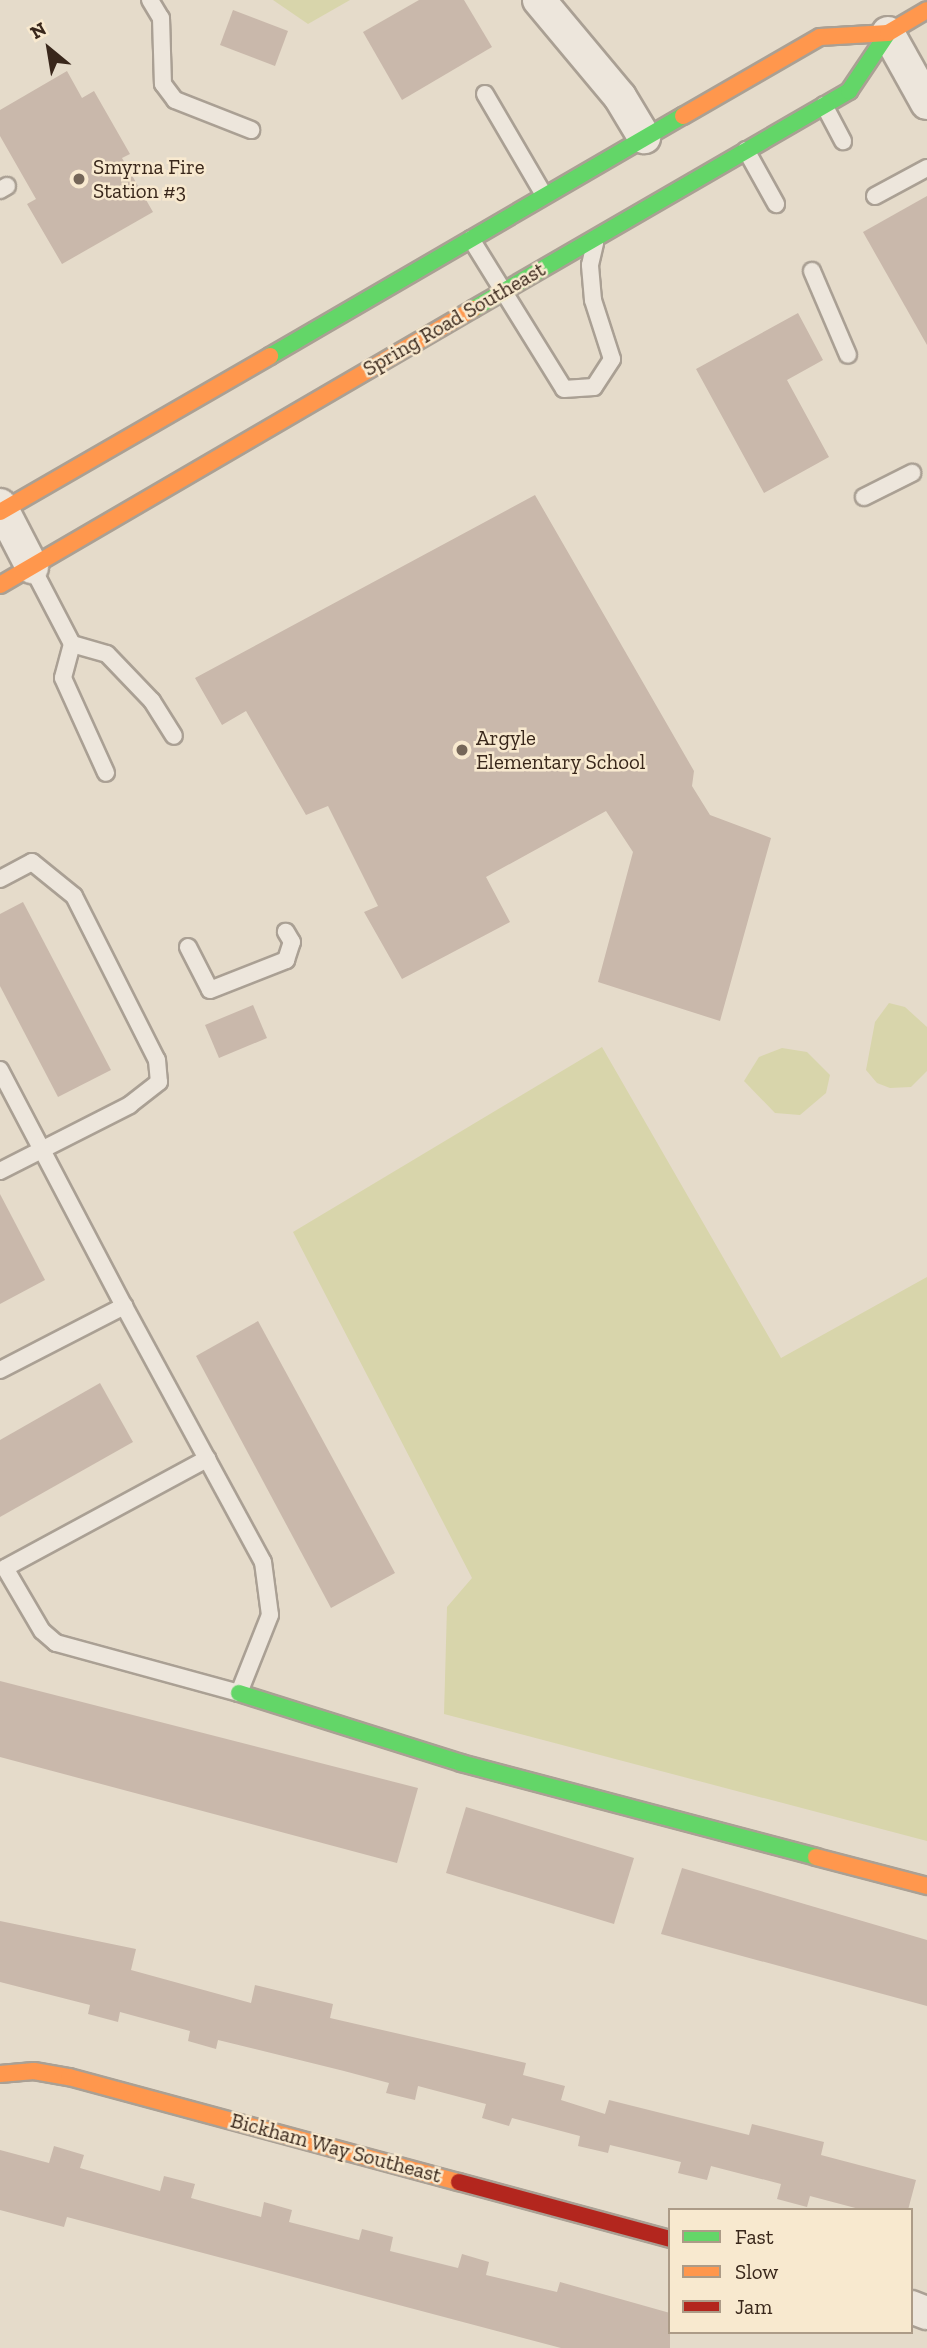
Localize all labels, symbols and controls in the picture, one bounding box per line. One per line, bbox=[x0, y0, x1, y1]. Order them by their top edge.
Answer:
north arrow bbox=[14, 14, 84, 84]
text: N bbox=[26, 17, 50, 44]
place label: Smyrna Fire Station #3 bbox=[93, 154, 205, 204]
marker: Smyrna Fire Station #3 bbox=[71, 171, 87, 187]
street label: Spring Road Southeast bbox=[359, 257, 549, 381]
place label: Argyle Elementary School bbox=[476, 725, 646, 775]
marker: Argyle Elementary School bbox=[454, 742, 470, 758]
street label: Bickham Way Southeast bbox=[227, 2108, 445, 2188]
legend bbox=[668, 2208, 913, 2334]
text: Fast bbox=[735, 2224, 774, 2249]
text: Slow bbox=[735, 2259, 778, 2284]
text: Jam bbox=[735, 2294, 772, 2319]

